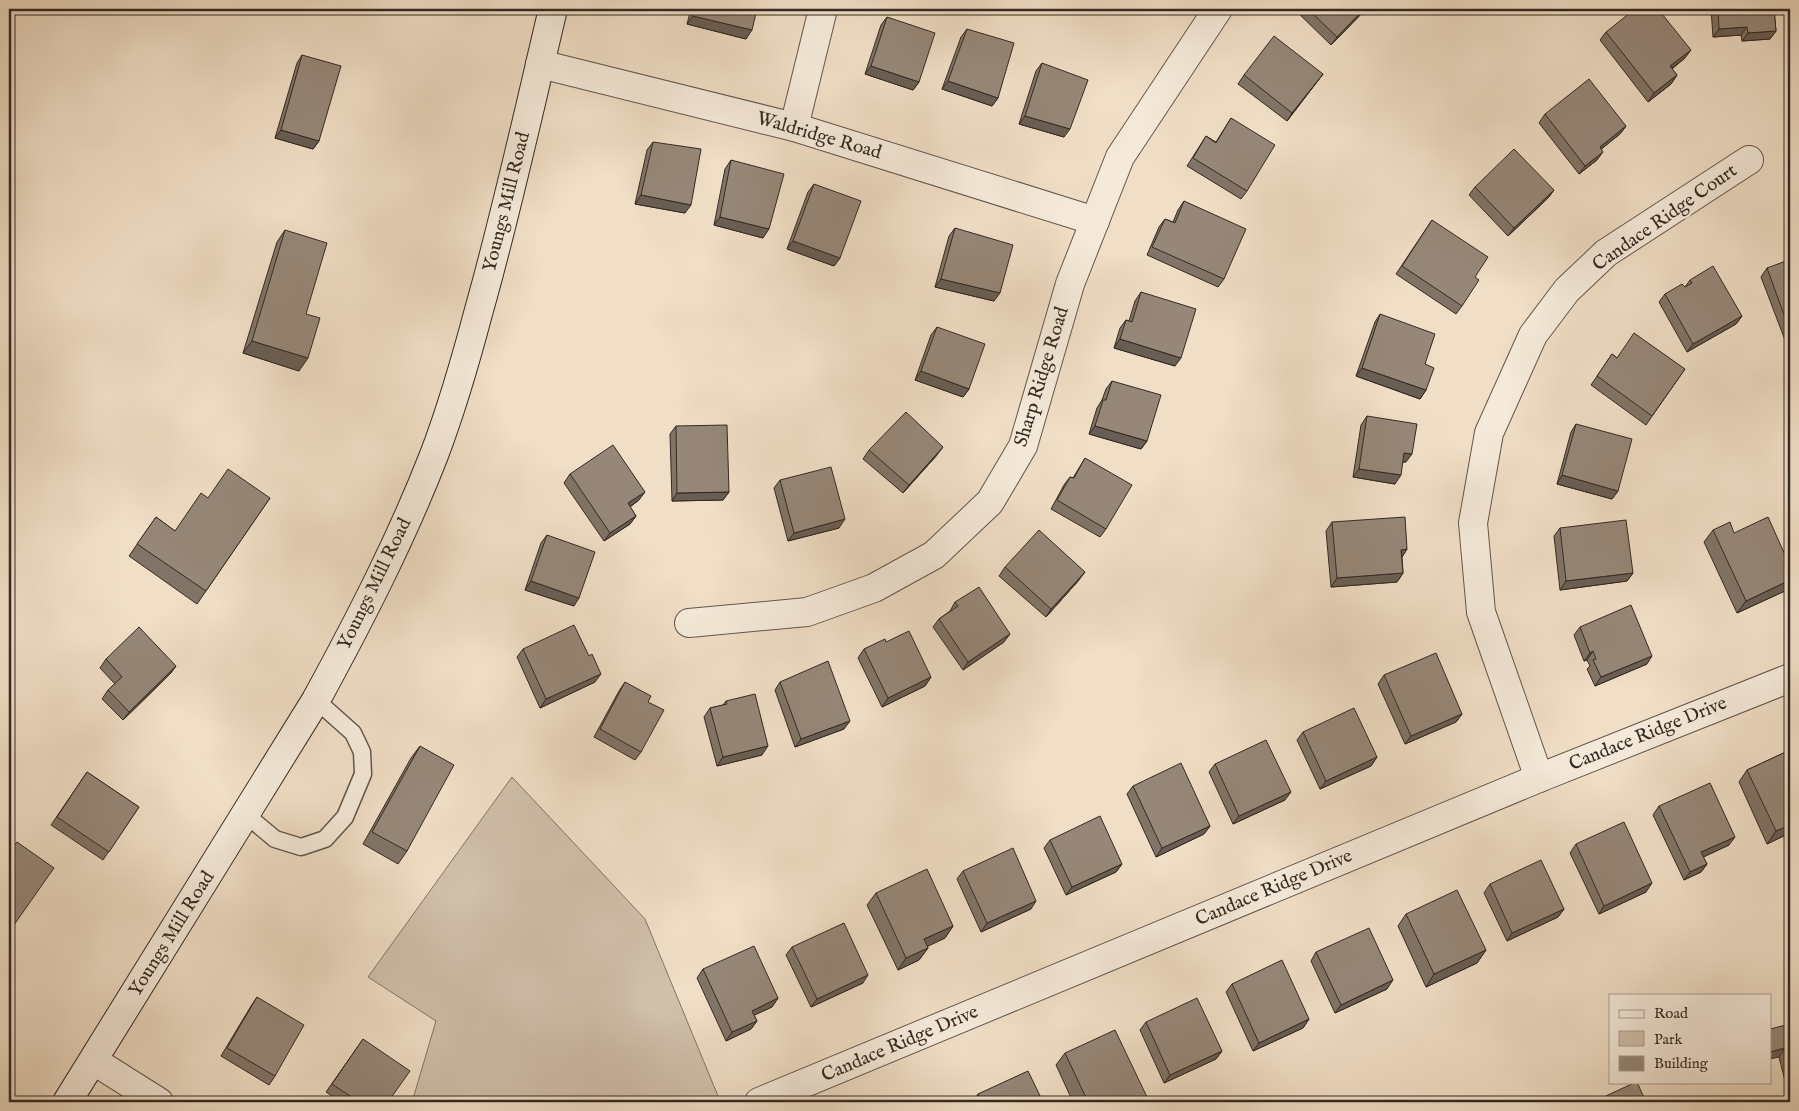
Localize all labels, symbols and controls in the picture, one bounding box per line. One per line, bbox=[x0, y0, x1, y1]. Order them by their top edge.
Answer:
street label: Waldridge Road bbox=[754, 107, 885, 166]
street label: Youngs Mill Road bbox=[478, 129, 536, 275]
street label: Candace Ridge Court bbox=[1588, 159, 1742, 277]
street label: Sharp Ridge Road bbox=[1009, 303, 1075, 450]
street label: Youngs Mill Road bbox=[333, 513, 418, 654]
street label: Candace Ridge Drive bbox=[1566, 691, 1731, 777]
street label: Candace Ridge Drive bbox=[1192, 844, 1356, 932]
street label: Youngs Mill Road bbox=[124, 866, 221, 1001]
legend bbox=[1609, 994, 1772, 1084]
street label: Candace Ridge Drive bbox=[818, 1000, 982, 1088]
text: Road bbox=[1654, 1004, 1689, 1023]
text: Park bbox=[1654, 1030, 1684, 1049]
text: Building bbox=[1654, 1054, 1709, 1073]

